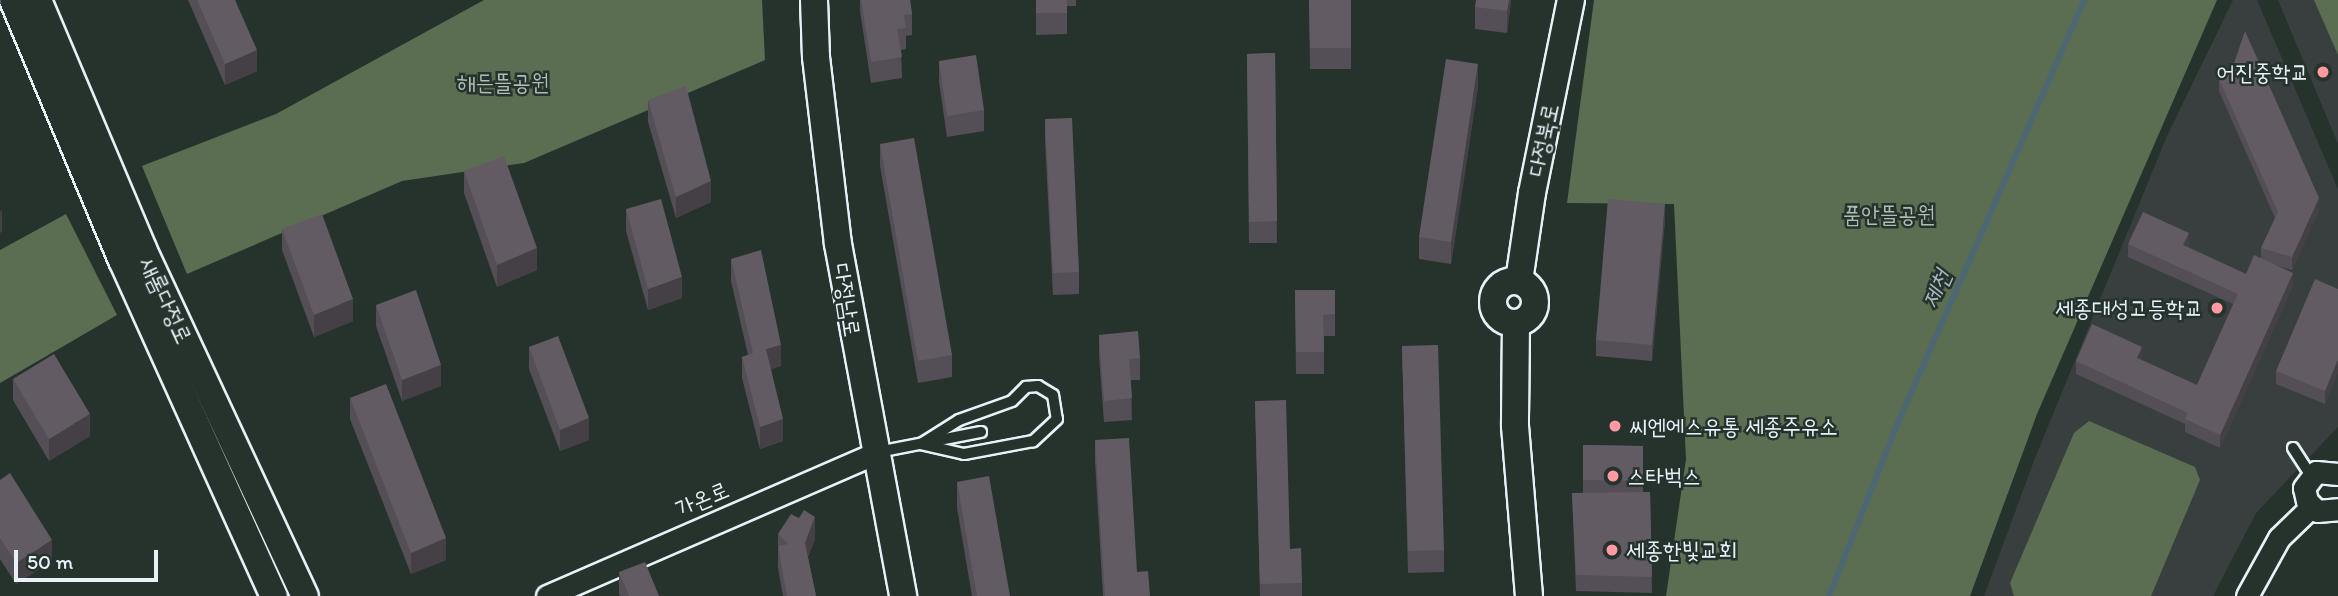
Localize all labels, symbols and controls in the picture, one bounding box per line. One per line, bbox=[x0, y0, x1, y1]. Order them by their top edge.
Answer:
place label: 어진중학교 bbox=[2216, 58, 2309, 86]
marker: 어진중학교 bbox=[2315, 64, 2331, 80]
park label: 해든뜰공원 bbox=[457, 68, 549, 96]
street label: 다정북로 bbox=[1522, 101, 1564, 179]
park label: 품안뜰공원 bbox=[1843, 200, 1935, 228]
street label: 새롬다정로 bbox=[134, 252, 198, 348]
street label: 다정남로 bbox=[828, 261, 866, 339]
water label: 제천 bbox=[1915, 266, 1957, 312]
place label: 세종대성고등학교 bbox=[2055, 294, 2203, 322]
marker: 세종대성고등학교 bbox=[2209, 300, 2225, 316]
place label: 씨엔에스유통 세종주유소 bbox=[1629, 412, 1838, 440]
marker: 씨엔에스유통 세종주유소 bbox=[1607, 418, 1623, 434]
place label: 스타벅스 bbox=[1627, 462, 1701, 490]
marker: 스타벅스 bbox=[1605, 468, 1621, 484]
street label: 가온로 bbox=[671, 475, 733, 523]
scale bar bbox=[18, 536, 161, 580]
place label: 세종한빛교회 bbox=[1626, 536, 1737, 564]
marker: 세종한빛교회 bbox=[1604, 542, 1620, 558]
text: 50 m bbox=[27, 549, 73, 574]

